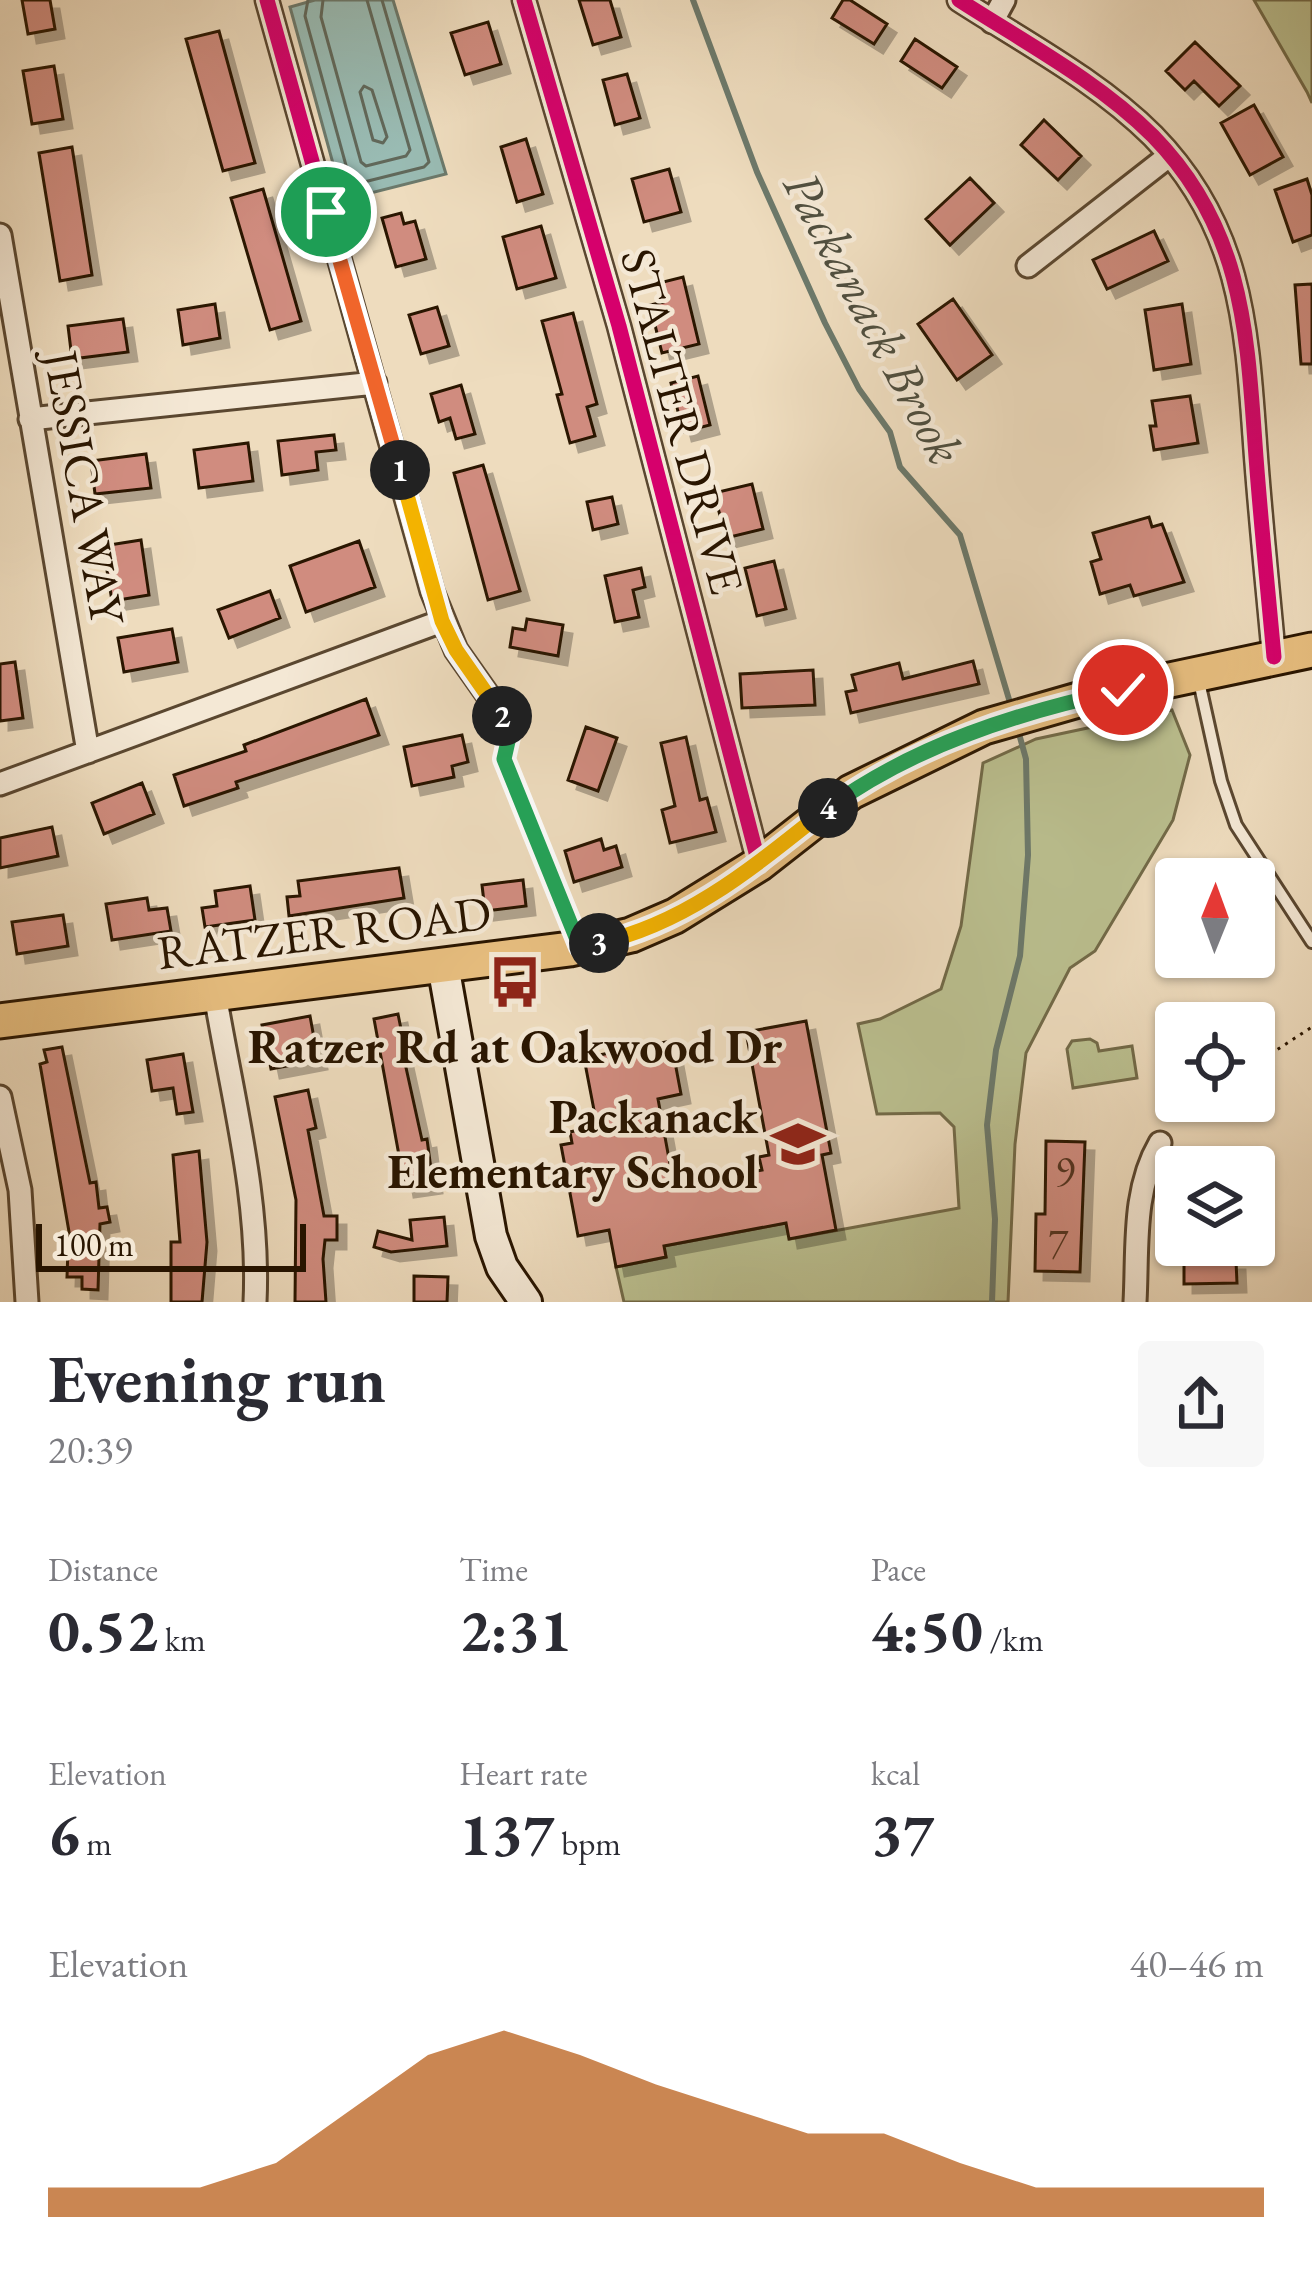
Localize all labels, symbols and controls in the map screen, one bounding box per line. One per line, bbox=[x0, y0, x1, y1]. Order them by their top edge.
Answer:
water label: Packanack Brook bbox=[769, 159, 979, 475]
pin bbox=[275, 161, 377, 263]
icon: arrive bbox=[293, 179, 359, 245]
street label: STALTER DRIVE bbox=[607, 242, 759, 600]
street label: JESSICA WAY bbox=[30, 342, 140, 631]
pin: 1 bbox=[370, 440, 430, 500]
text: 1 bbox=[391, 448, 409, 491]
pin bbox=[1072, 639, 1174, 741]
icon: check bbox=[1090, 657, 1156, 723]
pin: 2 bbox=[472, 686, 532, 746]
text: 2 bbox=[493, 694, 511, 737]
pin: 4 bbox=[798, 778, 858, 838]
text: 4 bbox=[819, 786, 837, 829]
north arrow bbox=[1155, 858, 1275, 978]
map controls bbox=[1155, 858, 1275, 1266]
street label: RATZER ROAD bbox=[154, 881, 494, 983]
pin: 3 bbox=[569, 913, 629, 973]
text: 3 bbox=[590, 921, 608, 964]
bus stop icon: Ratzer Rd at Oakwood Dr bbox=[486, 953, 544, 1011]
button: locate bbox=[1155, 1002, 1275, 1122]
place label: Ratzer Rd at Oakwood Dr bbox=[248, 1015, 782, 1077]
place label: Packanack Elementary School bbox=[387, 1085, 759, 1202]
school or university icon: Packanack Elementary School bbox=[769, 1115, 827, 1173]
house number: 9 bbox=[1055, 1144, 1075, 1199]
button: layers bbox=[1155, 1146, 1275, 1266]
house number: 7 bbox=[1048, 1216, 1069, 1271]
scale bar bbox=[36, 1218, 306, 1271]
text: 100 m bbox=[54, 1223, 134, 1266]
text: Evening run bbox=[48, 1336, 386, 1422]
button: share bbox=[1138, 1341, 1264, 1467]
text: 20:39 bbox=[48, 1424, 133, 1475]
text: Distance bbox=[48, 1548, 158, 1591]
text: Time bbox=[459, 1548, 528, 1591]
text: Pace bbox=[871, 1548, 926, 1591]
text: 0.52 bbox=[48, 1591, 158, 1669]
text: 2:31 bbox=[459, 1591, 571, 1669]
text: 4:50 bbox=[871, 1591, 983, 1669]
text: km bbox=[158, 1618, 206, 1661]
text: /km bbox=[983, 1618, 1044, 1661]
text: Elevation bbox=[48, 1752, 167, 1795]
text: Heart rate bbox=[459, 1752, 588, 1795]
text: kcal bbox=[871, 1752, 920, 1795]
text: 6 bbox=[48, 1795, 80, 1873]
text: 137 bbox=[459, 1795, 555, 1873]
text: 37 bbox=[871, 1795, 934, 1873]
text: m bbox=[80, 1822, 112, 1865]
text: bpm bbox=[555, 1822, 621, 1865]
text: Elevation bbox=[48, 1938, 188, 1989]
text: 40–46 m bbox=[1130, 1938, 1264, 1989]

